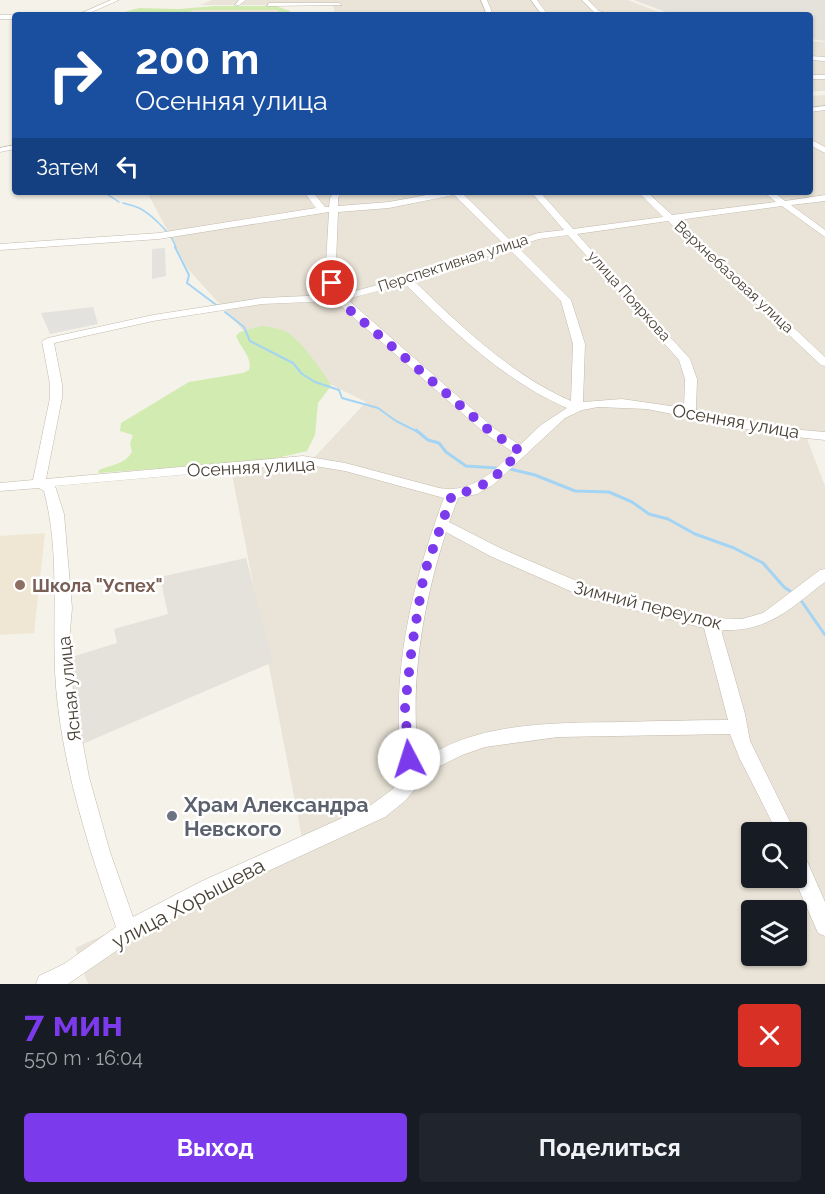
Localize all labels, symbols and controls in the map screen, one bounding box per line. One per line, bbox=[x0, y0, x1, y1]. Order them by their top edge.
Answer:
text: 200 m bbox=[135, 35, 259, 84]
icon: right bbox=[36, 36, 114, 114]
text: Осенняя улица bbox=[135, 85, 328, 116]
icon: left bbox=[111, 150, 144, 183]
text: Затем bbox=[36, 154, 99, 180]
street label: Верхнебазовая улица bbox=[671, 217, 797, 337]
street label: Перспективная улица bbox=[376, 230, 530, 296]
street label: улица Пояркова bbox=[584, 247, 674, 345]
pin bbox=[306, 257, 357, 308]
icon: arrive bbox=[315, 266, 348, 299]
street label: Осенняя улица bbox=[671, 399, 801, 443]
street label: Осенняя улица bbox=[186, 453, 316, 481]
place label: Школа "Успех" bbox=[32, 575, 163, 596]
street label: Зимний переулок bbox=[572, 576, 724, 634]
marker: Школа "Успех" bbox=[13, 578, 27, 592]
street label: Ясная улица bbox=[53, 635, 85, 743]
position arrow bbox=[377, 727, 441, 791]
place label: Храм Александра Невского bbox=[183, 792, 368, 841]
marker: Храм Александра Невского bbox=[165, 809, 179, 823]
map controls bbox=[741, 822, 807, 966]
button: search bbox=[741, 822, 807, 888]
street label: улица Хорышева bbox=[107, 852, 269, 954]
button: layers bbox=[741, 900, 807, 966]
text: 7 мин bbox=[24, 1002, 123, 1044]
button: close bbox=[738, 1004, 801, 1067]
text: 550 m · 16:04 bbox=[24, 1046, 143, 1070]
button: Выход bbox=[24, 1113, 407, 1182]
button: Поделиться bbox=[419, 1113, 801, 1182]

